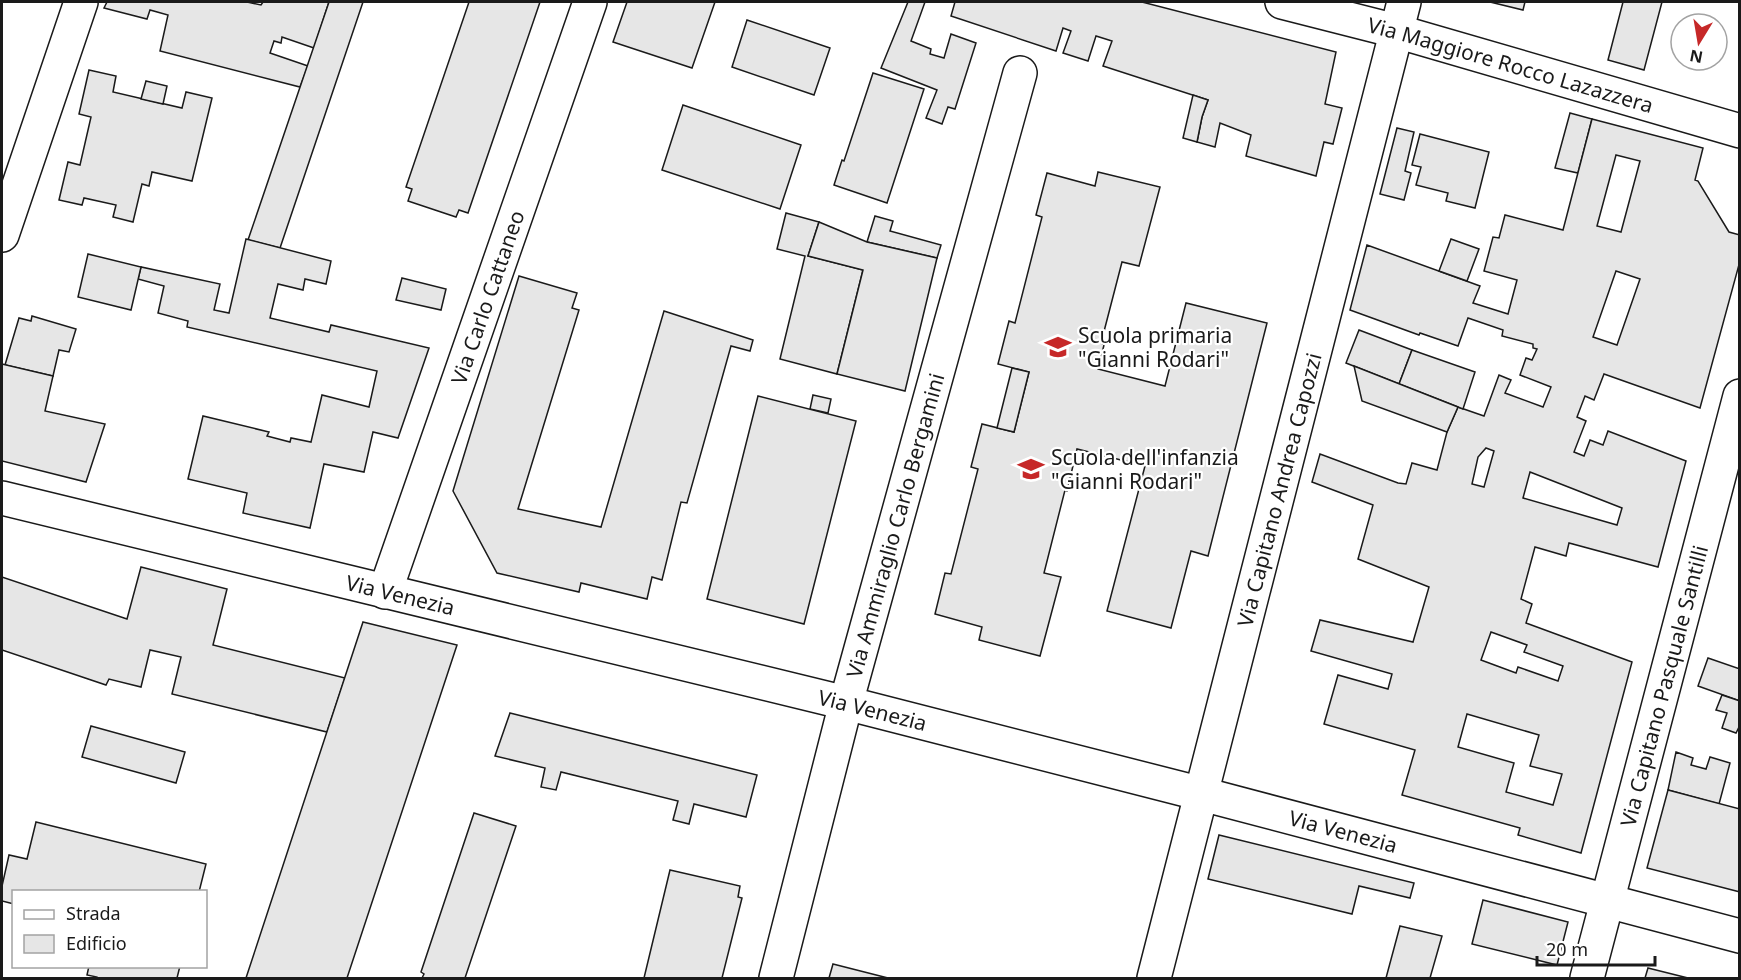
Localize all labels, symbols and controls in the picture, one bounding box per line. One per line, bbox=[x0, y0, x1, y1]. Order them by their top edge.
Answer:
street label: Via Maggiore Rocco Lazazzera bbox=[1365, 10, 1657, 119]
north arrow bbox=[1669, 12, 1729, 72]
text: N bbox=[1688, 45, 1705, 69]
street label: Via Carlo Cattaneo bbox=[444, 207, 531, 388]
place label: Scuola primaria "Gianni Rodari" bbox=[1078, 321, 1232, 373]
school or university icon: Scuola primaria "Gianni Rodari" bbox=[1043, 332, 1073, 362]
street label: Via Capitano Andrea Capozzi bbox=[1231, 350, 1328, 630]
street label: Via Ammiraglio Carlo Bergamini bbox=[840, 370, 950, 681]
place label: Scuola dell'infanzia "Gianni Rodari" bbox=[1051, 443, 1239, 495]
school or university icon: Scuola dell'infanzia "Gianni Rodari" bbox=[1016, 454, 1046, 484]
street label: Via Capitano Pasquale Santilli bbox=[1613, 542, 1714, 830]
street label: Via Venezia bbox=[343, 568, 458, 621]
street label: Via Venezia bbox=[815, 683, 930, 737]
street label: Via Venezia bbox=[1286, 804, 1400, 859]
legend bbox=[12, 890, 207, 968]
text: Strada bbox=[66, 901, 121, 925]
scale bar bbox=[1537, 929, 1656, 967]
text: Edificio bbox=[66, 931, 127, 955]
text: 20 m bbox=[1546, 937, 1588, 961]

